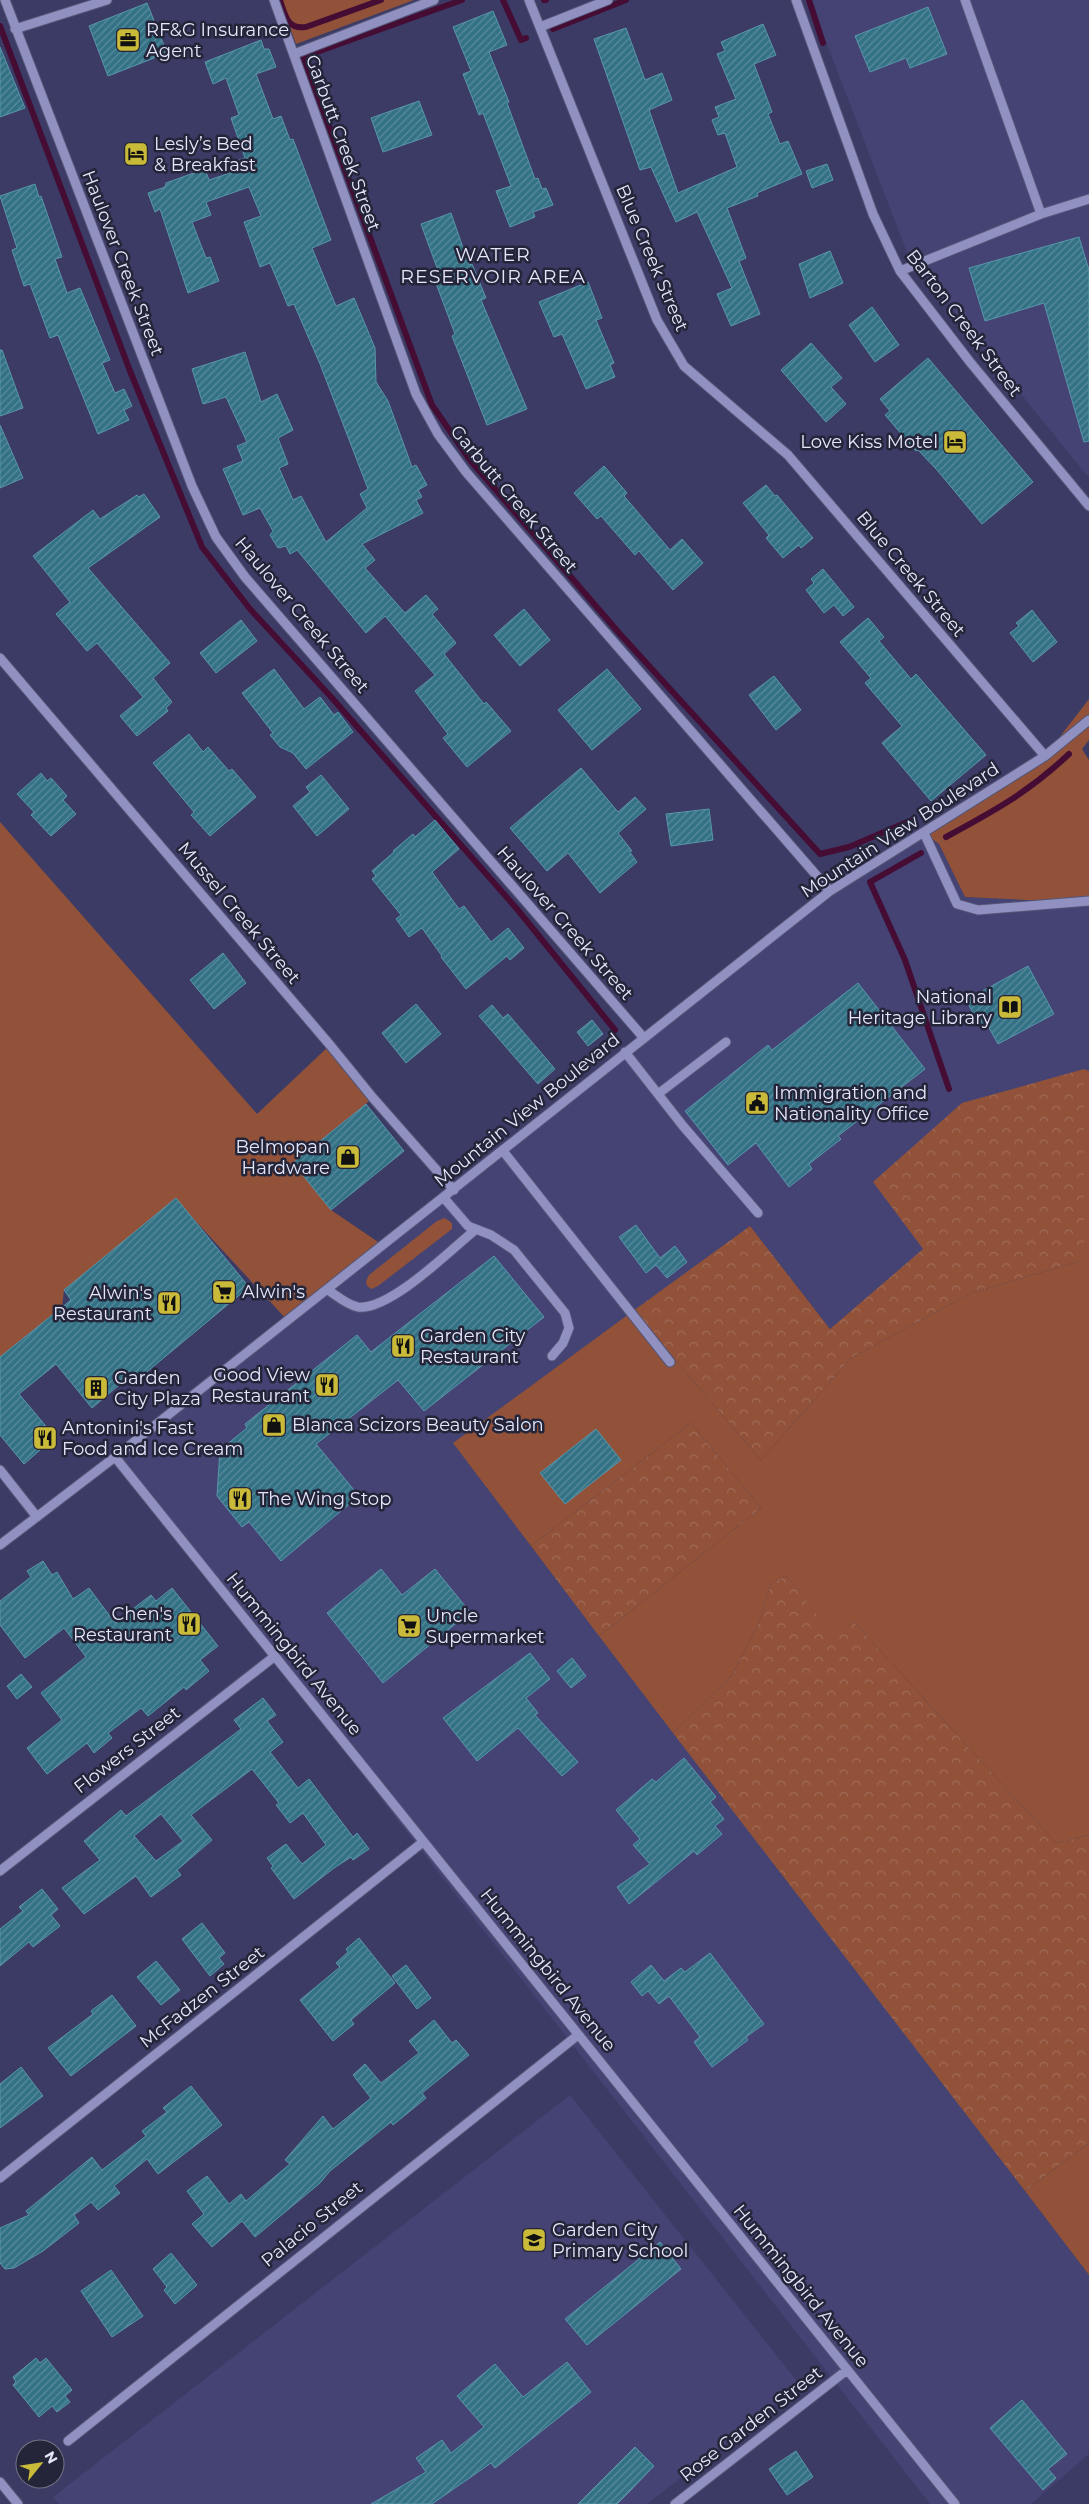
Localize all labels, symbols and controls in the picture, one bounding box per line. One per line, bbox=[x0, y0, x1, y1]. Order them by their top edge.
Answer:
place label: RF&G Insurance Agent bbox=[146, 19, 289, 62]
office icon: RF&G Insurance Agent bbox=[115, 27, 141, 53]
street label: Garbutt Creek Street bbox=[301, 52, 385, 234]
place label: Lesly’s Bed & Breakfast bbox=[154, 133, 256, 176]
hotel icon: Lesly’s Bed & Breakfast bbox=[123, 141, 149, 167]
street label: Haulover Creek Street bbox=[77, 167, 169, 359]
street label: Blue Creek Street bbox=[611, 181, 693, 335]
district label: WATER RESERVOIR AREA bbox=[400, 243, 586, 288]
street label: Barton Creek Street bbox=[902, 245, 1026, 401]
street label: Garbutt Creek Street bbox=[446, 421, 582, 577]
hotel icon: Love Kiss Motel bbox=[942, 429, 968, 455]
place label: Love Kiss Motel bbox=[800, 431, 938, 453]
street label: Blue Creek Street bbox=[852, 507, 970, 641]
street label: Haulover Creek Street bbox=[230, 533, 374, 697]
street label: Mountain View Boulevard bbox=[797, 758, 1003, 902]
street label: Mussel Creek Street bbox=[173, 837, 305, 989]
street label: Haulover Creek Street bbox=[492, 841, 638, 1005]
place label: National Heritage Library bbox=[848, 986, 992, 1029]
library icon: National Heritage Library bbox=[997, 994, 1023, 1020]
street label: Mountain View Boulevard bbox=[430, 1028, 624, 1192]
place label: Immigration and Nationality Office bbox=[774, 1082, 929, 1125]
public building icon: Immigration and Nationality Office bbox=[744, 1090, 770, 1116]
place label: Belmopan Hardware bbox=[235, 1136, 330, 1179]
shop icon: Belmopan Hardware bbox=[335, 1144, 361, 1170]
supermarket icon: Alwin's bbox=[211, 1279, 237, 1305]
place label: Alwin's bbox=[242, 1281, 305, 1303]
place label: Alwin's Restaurant bbox=[53, 1282, 152, 1325]
restaurant icon: Alwin's Restaurant bbox=[156, 1290, 182, 1316]
place label: Garden City Restaurant bbox=[420, 1325, 526, 1368]
restaurant icon: Garden City Restaurant bbox=[390, 1333, 416, 1359]
place label: Good View Restaurant bbox=[211, 1364, 310, 1407]
place label: Garden City Plaza bbox=[114, 1367, 201, 1410]
restaurant icon: Good View Restaurant bbox=[314, 1372, 340, 1398]
building icon: Garden City Plaza bbox=[83, 1375, 109, 1401]
shop icon: Blanca Scizors Beauty Salon bbox=[261, 1412, 287, 1438]
place label: Blanca Scizors Beauty Salon bbox=[292, 1414, 544, 1436]
place label: Antonini's Fast Food and Ice Cream bbox=[62, 1417, 243, 1460]
restaurant icon: Antonini's Fast Food and Ice Cream bbox=[32, 1425, 58, 1451]
restaurant icon: The Wing Stop bbox=[227, 1486, 253, 1512]
place label: The Wing Stop bbox=[258, 1488, 391, 1510]
street label: Hummingbird Avenue bbox=[222, 1568, 367, 1740]
place label: Chen's Restaurant bbox=[73, 1603, 172, 1646]
place label: Uncle Supermarket bbox=[426, 1605, 545, 1648]
restaurant icon: Chen's Restaurant bbox=[176, 1611, 202, 1637]
supermarket icon: Uncle Supermarket bbox=[396, 1613, 422, 1639]
street label: Flowers Street bbox=[69, 1702, 185, 1798]
street label: Hummingbird Avenue bbox=[476, 1884, 621, 2056]
street label: McFadzen Street bbox=[135, 1941, 269, 2053]
street label: Palacio Street bbox=[257, 2176, 367, 2272]
street label: Hummingbird Avenue bbox=[729, 2200, 874, 2372]
place label: Garden City Primary School bbox=[552, 2219, 688, 2262]
school or university icon: Garden City Primary School bbox=[521, 2227, 547, 2253]
street label: Rose Garden Street bbox=[675, 2362, 827, 2486]
north arrow bbox=[15, 2439, 65, 2489]
text: N bbox=[41, 2448, 62, 2467]

